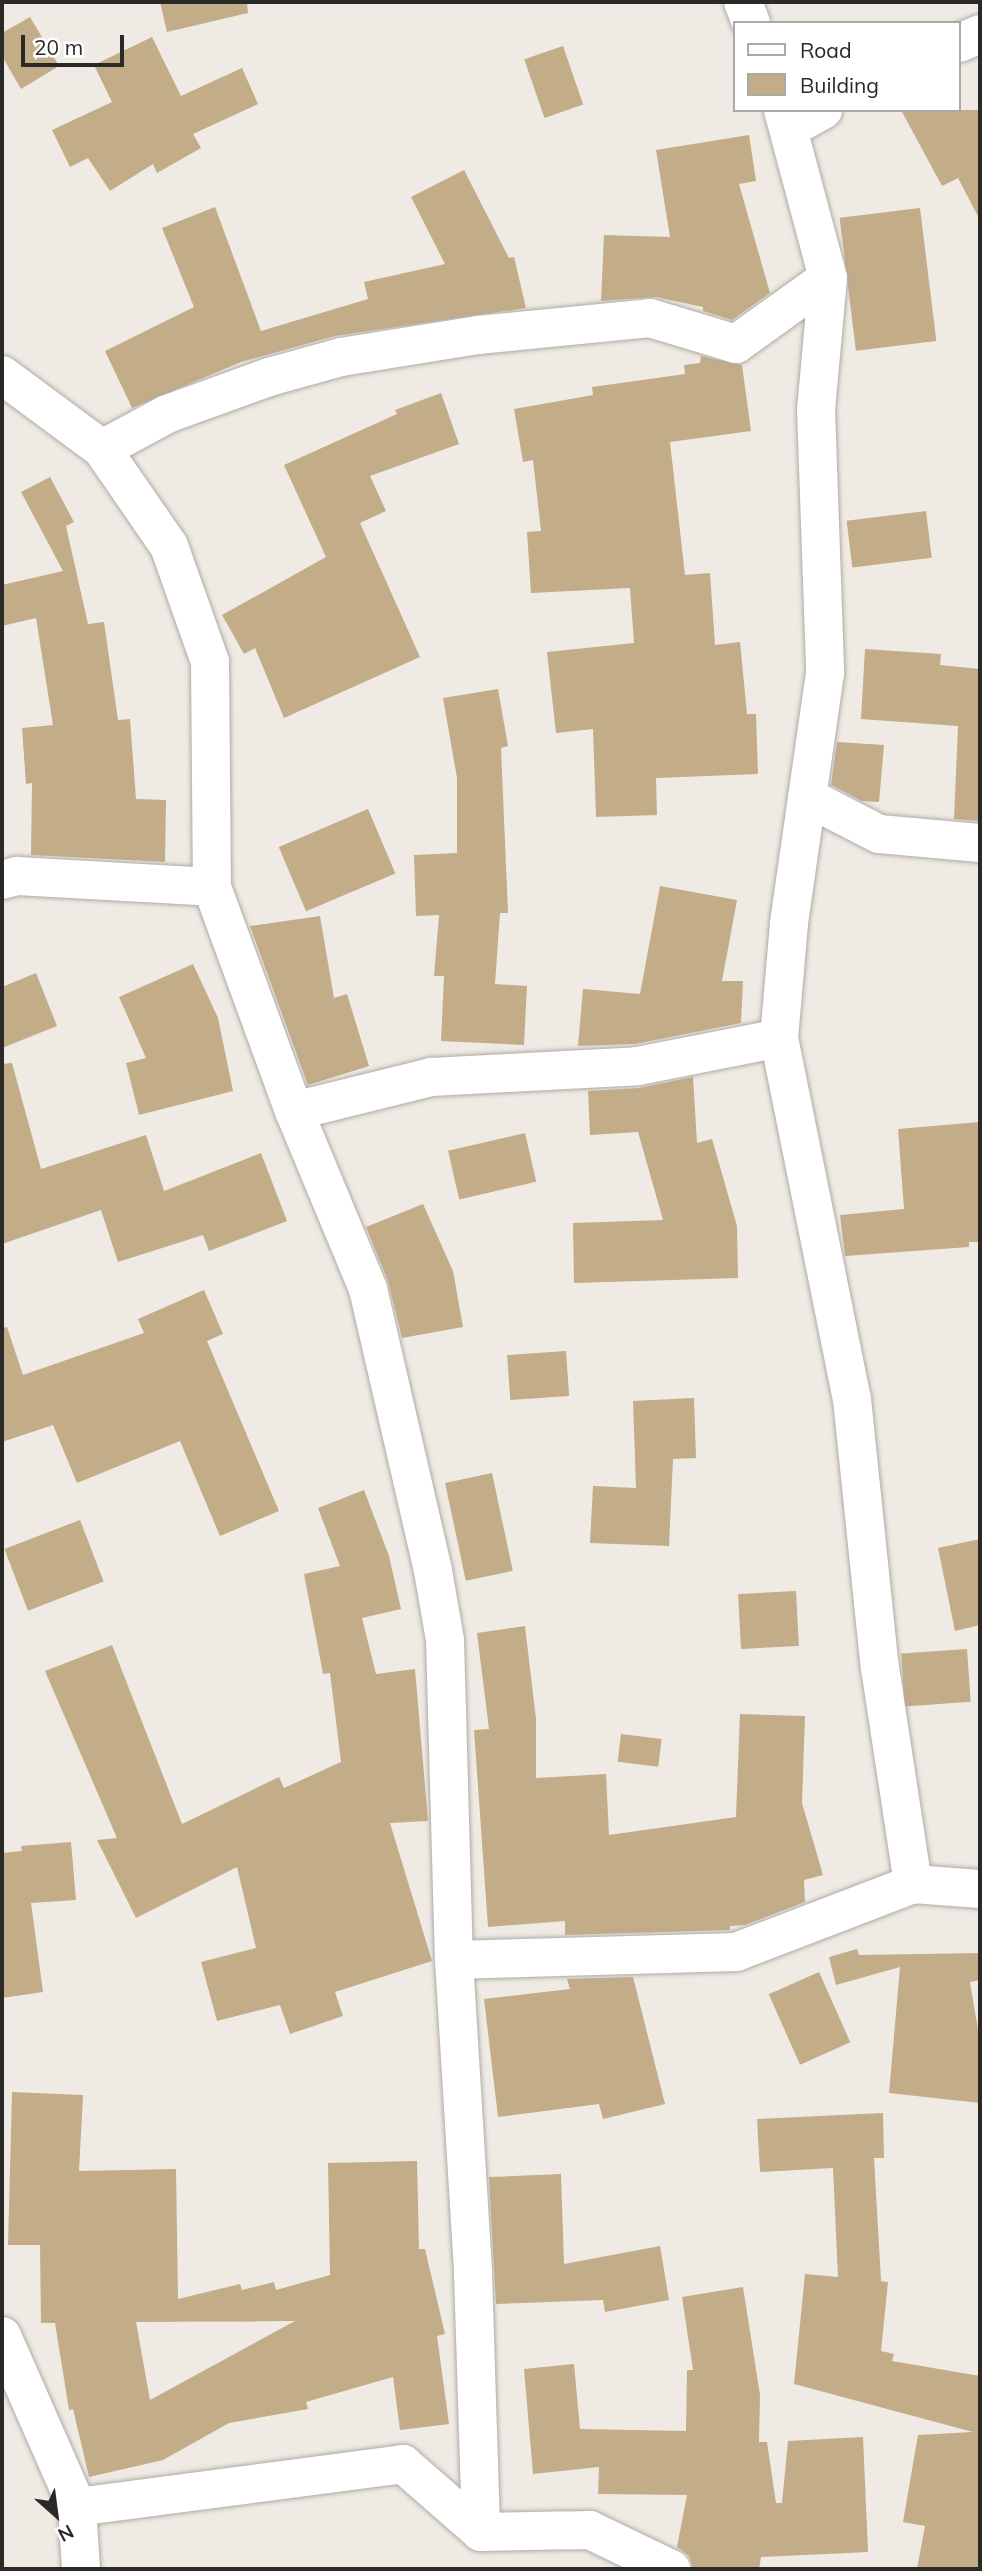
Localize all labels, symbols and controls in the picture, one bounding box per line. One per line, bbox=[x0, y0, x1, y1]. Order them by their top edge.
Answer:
scale bar bbox=[24, 21, 128, 65]
legend bbox=[734, 21, 961, 112]
text: 20 m bbox=[34, 34, 83, 60]
text: Road bbox=[800, 37, 851, 63]
text: Building bbox=[800, 72, 879, 98]
north arrow bbox=[21, 2480, 91, 2550]
text: N bbox=[54, 2520, 78, 2548]

